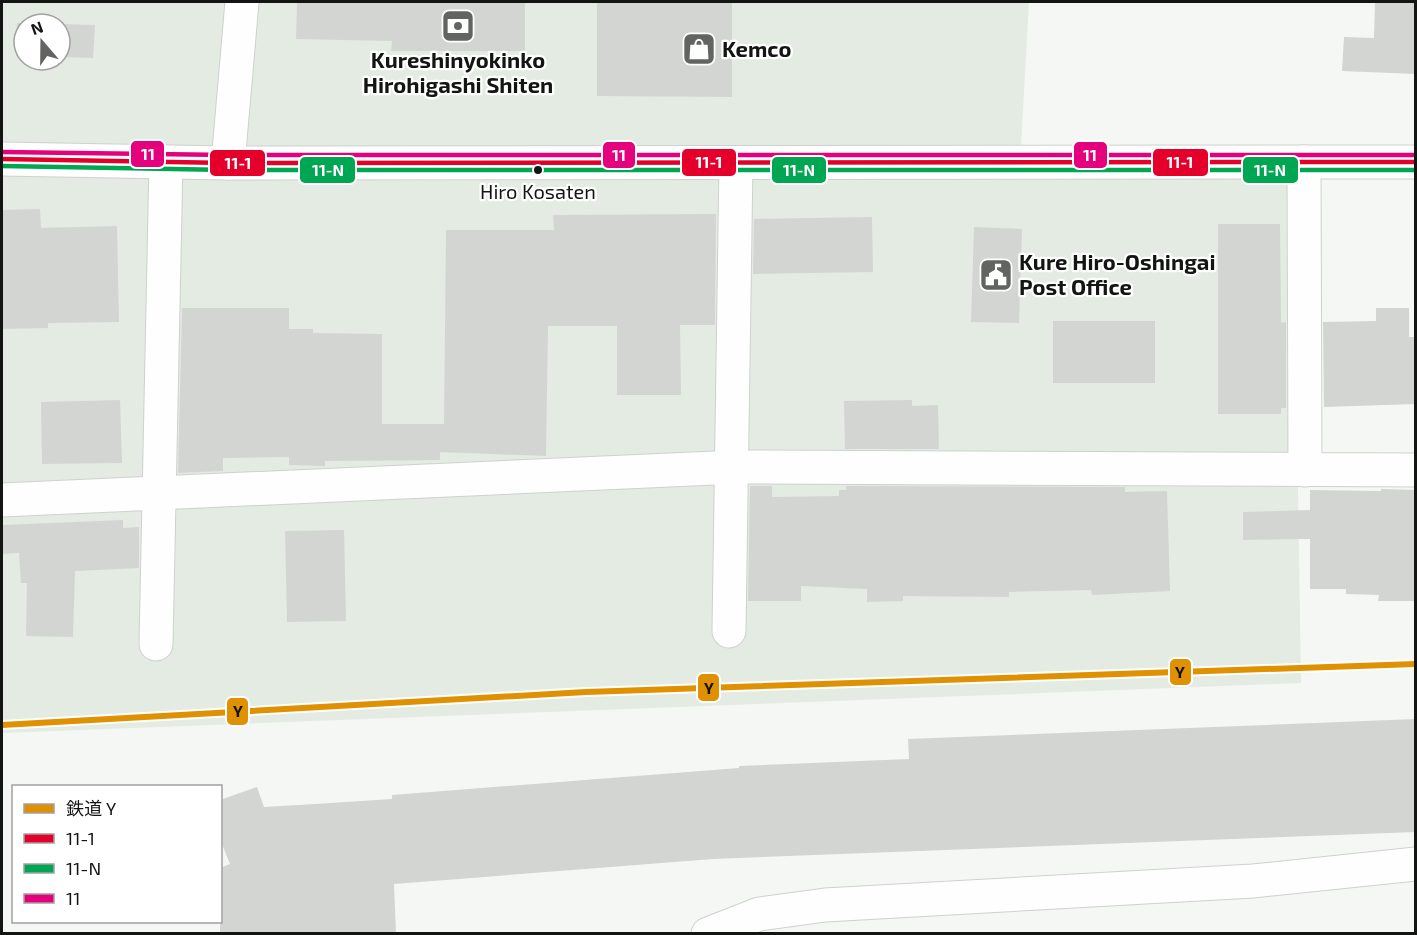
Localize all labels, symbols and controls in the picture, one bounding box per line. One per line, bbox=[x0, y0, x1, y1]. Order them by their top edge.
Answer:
bank icon: Kureshinyokinko Hirohigashi Shiten bbox=[440, 8, 476, 44]
north arrow bbox=[12, 12, 72, 72]
text: N bbox=[28, 17, 45, 38]
shop icon: Kemco bbox=[681, 31, 717, 67]
place label: Kemco bbox=[722, 35, 791, 61]
place label: Kureshinyokinko Hirohigashi Shiten bbox=[363, 46, 553, 97]
line badge: 11 bbox=[130, 140, 165, 168]
line badge: 11 bbox=[602, 141, 636, 169]
line badge: 11 bbox=[1073, 141, 1108, 169]
text: 11 bbox=[141, 144, 155, 163]
text: 11 bbox=[612, 145, 626, 164]
text: 11 bbox=[1083, 145, 1097, 164]
line badge: 11-1 bbox=[681, 148, 737, 177]
line badge: 11-1 bbox=[1152, 148, 1209, 177]
line badge: 11-1 bbox=[209, 149, 266, 177]
text: 11-1 bbox=[696, 152, 722, 171]
text: 11-1 bbox=[1167, 152, 1193, 171]
text: 11-1 bbox=[225, 153, 251, 172]
line badge: 11-N bbox=[299, 156, 356, 184]
line badge: 11-N bbox=[771, 156, 827, 184]
line badge: 11-N bbox=[1242, 156, 1299, 184]
text: 11-N bbox=[312, 160, 344, 179]
text: 11-N bbox=[783, 160, 815, 179]
text: 11-N bbox=[1254, 160, 1286, 179]
marker: Hiro Kosaten bbox=[532, 164, 544, 176]
place label: Hiro Kosaten bbox=[480, 179, 596, 203]
place label: Kure Hiro-Oshingai Post Office bbox=[1019, 248, 1215, 299]
public building icon: Kure Hiro-Oshingai Post Office bbox=[978, 257, 1014, 293]
line badge: Y bbox=[1169, 658, 1192, 686]
text: Y bbox=[1175, 662, 1185, 681]
line badge: Y bbox=[697, 673, 720, 702]
text: Y bbox=[704, 678, 714, 697]
line badge: Y bbox=[226, 697, 249, 726]
text: Y bbox=[233, 701, 243, 720]
legend bbox=[12, 785, 222, 923]
text: 鉄道 Y bbox=[66, 797, 117, 819]
text: 11-1 bbox=[66, 827, 95, 849]
text: 11-N bbox=[66, 857, 101, 879]
text: 11 bbox=[66, 887, 80, 909]

